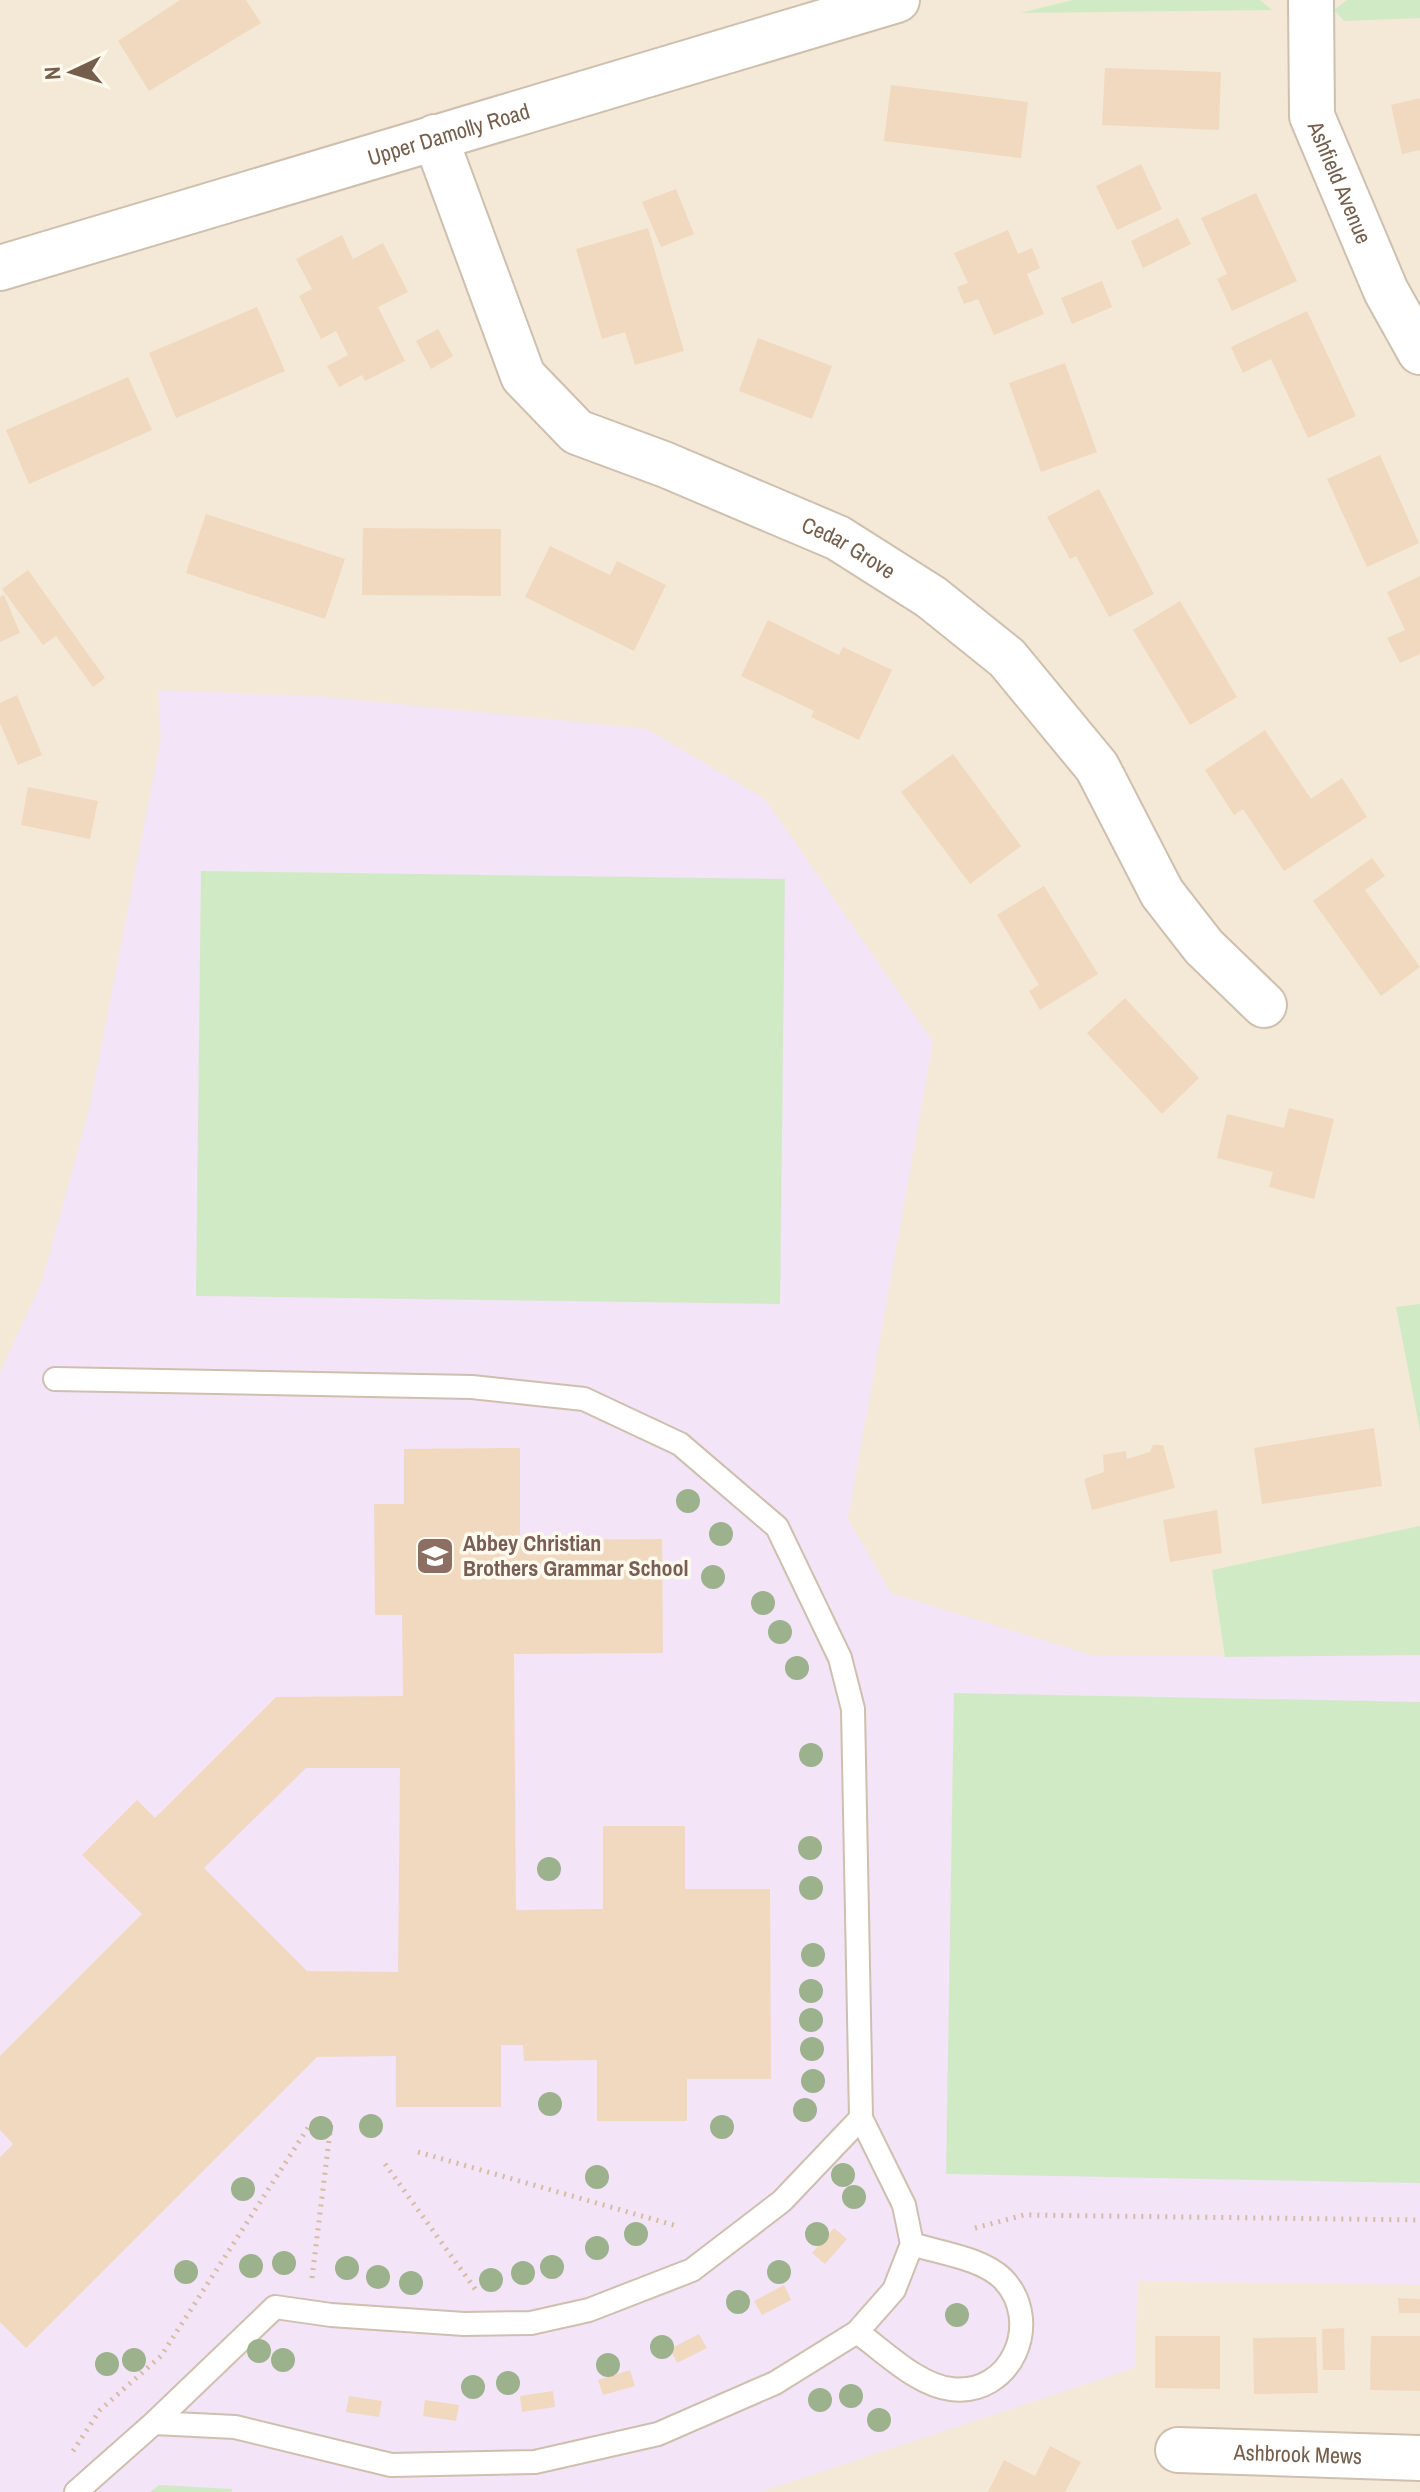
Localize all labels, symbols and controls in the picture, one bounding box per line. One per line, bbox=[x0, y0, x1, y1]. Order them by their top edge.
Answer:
north arrow bbox=[32, 32, 112, 112]
text: N bbox=[37, 66, 67, 81]
street label: Upper Damolly Road bbox=[364, 96, 533, 172]
street label: Ashfield Avenue bbox=[1300, 116, 1379, 248]
street label: Cedar Grove bbox=[797, 509, 901, 586]
place label: Abbey Christian Brothers Grammar School bbox=[463, 1528, 689, 1583]
school or university icon: Abbey Christian Brothers Grammar School bbox=[414, 1535, 456, 1577]
street label: Ashbrook Mews bbox=[1232, 2437, 1363, 2471]

